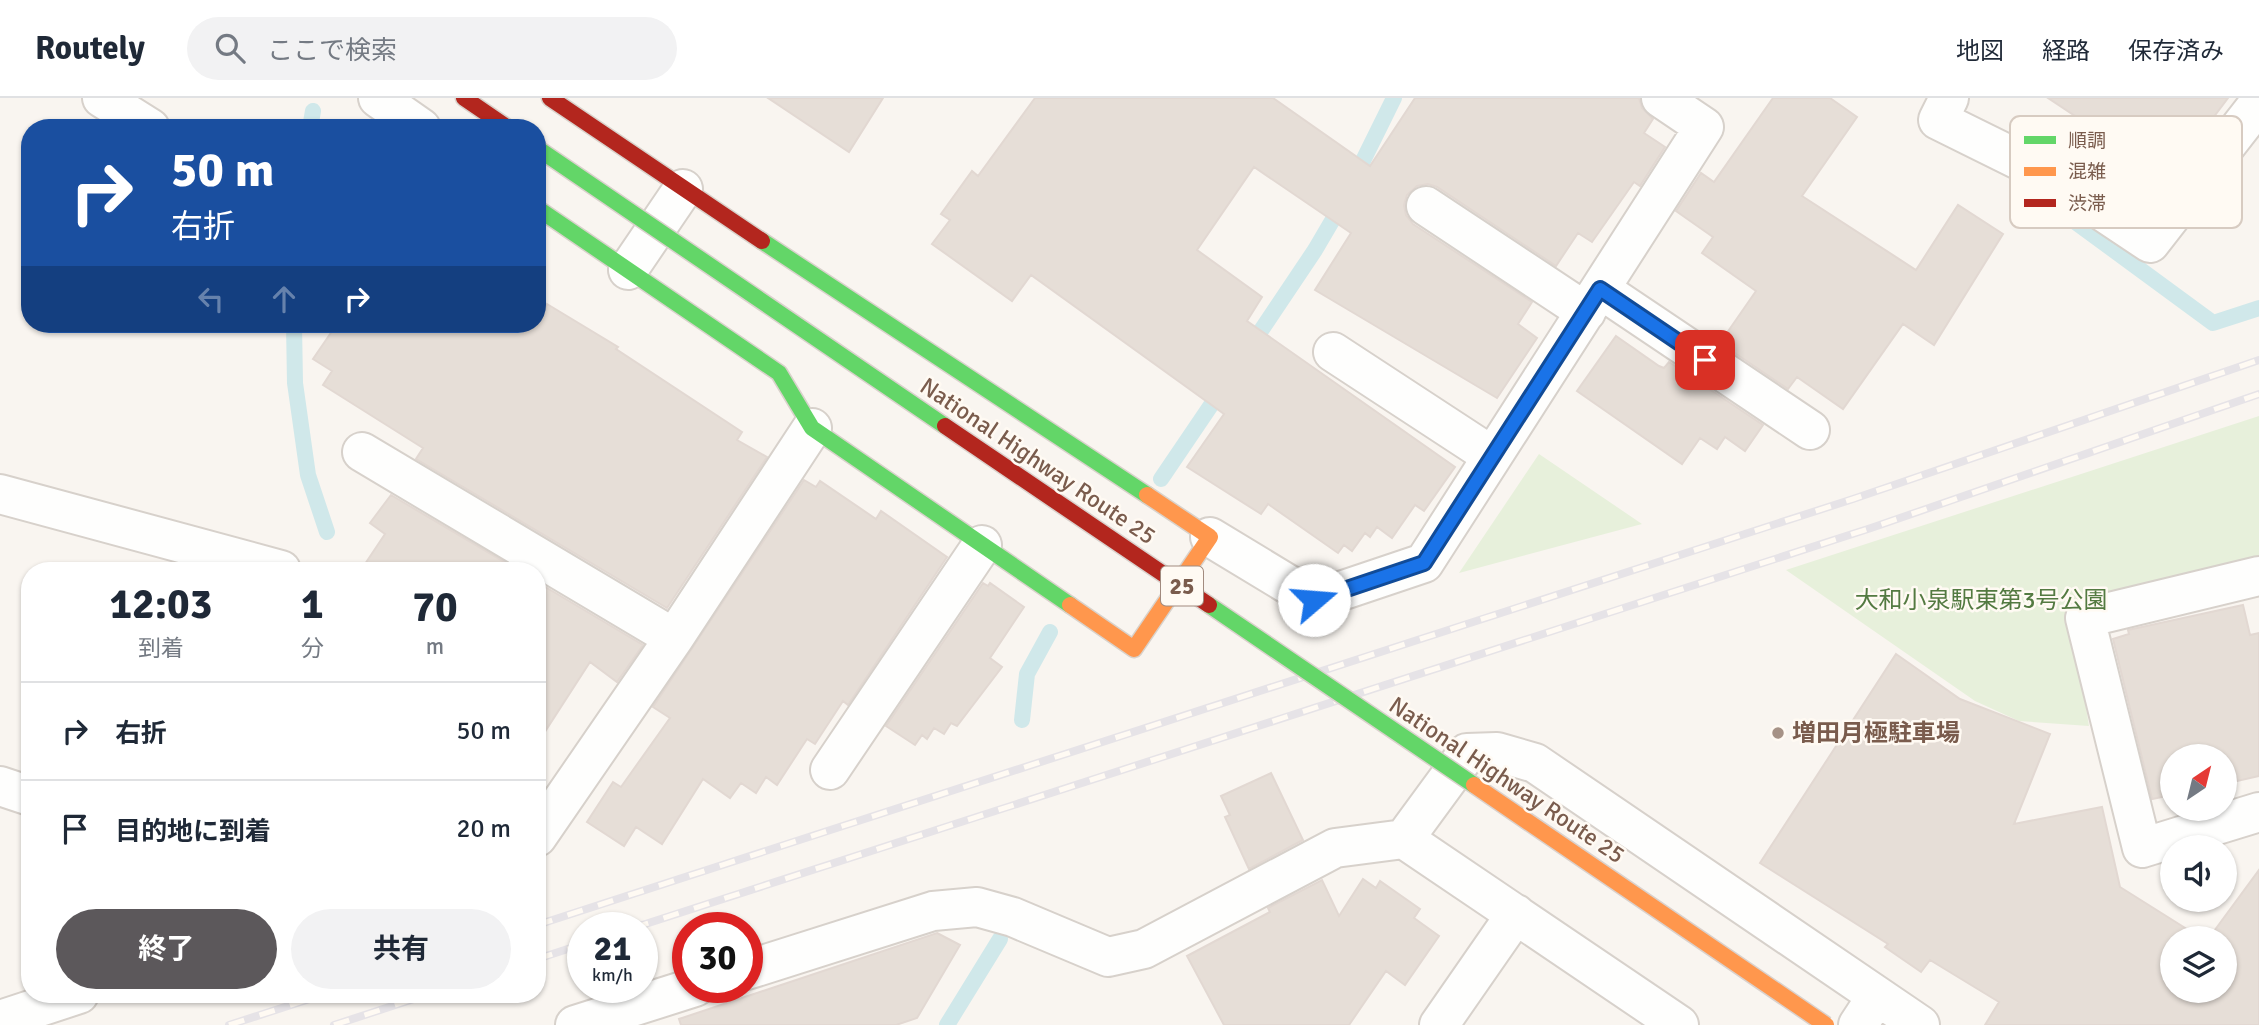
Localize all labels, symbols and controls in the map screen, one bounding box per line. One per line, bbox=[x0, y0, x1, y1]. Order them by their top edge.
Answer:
search box bbox=[187, 17, 677, 80]
text: Routely bbox=[35, 28, 145, 69]
icon: search bbox=[211, 29, 249, 67]
text: ここで検索 bbox=[267, 35, 397, 67]
text: 地図 bbox=[1956, 36, 2004, 66]
text: 経路 bbox=[2042, 36, 2090, 66]
text: 保存済み bbox=[2128, 36, 2224, 66]
legend bbox=[2010, 116, 2242, 228]
text: 順調 bbox=[2068, 129, 2106, 153]
text: 50 m bbox=[171, 140, 274, 200]
icon: right bbox=[56, 147, 147, 238]
text: 混雑 bbox=[2068, 160, 2106, 184]
text: 渋滞 bbox=[2068, 192, 2106, 216]
text: 右折 bbox=[171, 207, 235, 246]
icon: left bbox=[192, 280, 230, 318]
icon: ahead bbox=[265, 280, 303, 318]
icon: right bbox=[338, 280, 376, 318]
pin bbox=[1675, 330, 1735, 390]
icon: arrive bbox=[1686, 341, 1724, 379]
street label: National Highway Route 25 bbox=[914, 371, 1162, 551]
position arrow bbox=[1277, 563, 1351, 637]
road number: 25 bbox=[1161, 566, 1203, 606]
text: 12:03 bbox=[109, 579, 212, 630]
text: 1 bbox=[301, 579, 324, 630]
text: 70 bbox=[412, 582, 458, 633]
park label: 大和小泉駅東第3号公園 bbox=[1855, 585, 2107, 615]
text: m bbox=[426, 632, 444, 661]
text: 到着 bbox=[138, 634, 184, 663]
text: 分 bbox=[301, 634, 324, 663]
street label: National Highway Route 25 bbox=[1383, 690, 1631, 870]
icon: right bbox=[56, 712, 94, 750]
text: 50 m bbox=[456, 715, 511, 747]
text: 右折 bbox=[115, 718, 167, 750]
place label: 増田月極駐車場 bbox=[1792, 718, 1960, 748]
marker: 増田月極駐車場 bbox=[1770, 725, 1786, 741]
north arrow bbox=[2160, 744, 2236, 821]
map controls bbox=[2160, 744, 2237, 1003]
icon: arrive bbox=[56, 810, 94, 848]
text: 20 m bbox=[456, 813, 511, 845]
text: 目的地に到着 bbox=[115, 816, 271, 848]
button: sound bbox=[2160, 835, 2237, 912]
button: 終了 bbox=[56, 909, 277, 989]
button: 共有 bbox=[291, 909, 511, 989]
speed limit sign: 30 bbox=[672, 912, 763, 1003]
button: layers bbox=[2160, 926, 2237, 1003]
text: 21 bbox=[594, 927, 631, 970]
text: km/h bbox=[592, 964, 633, 986]

